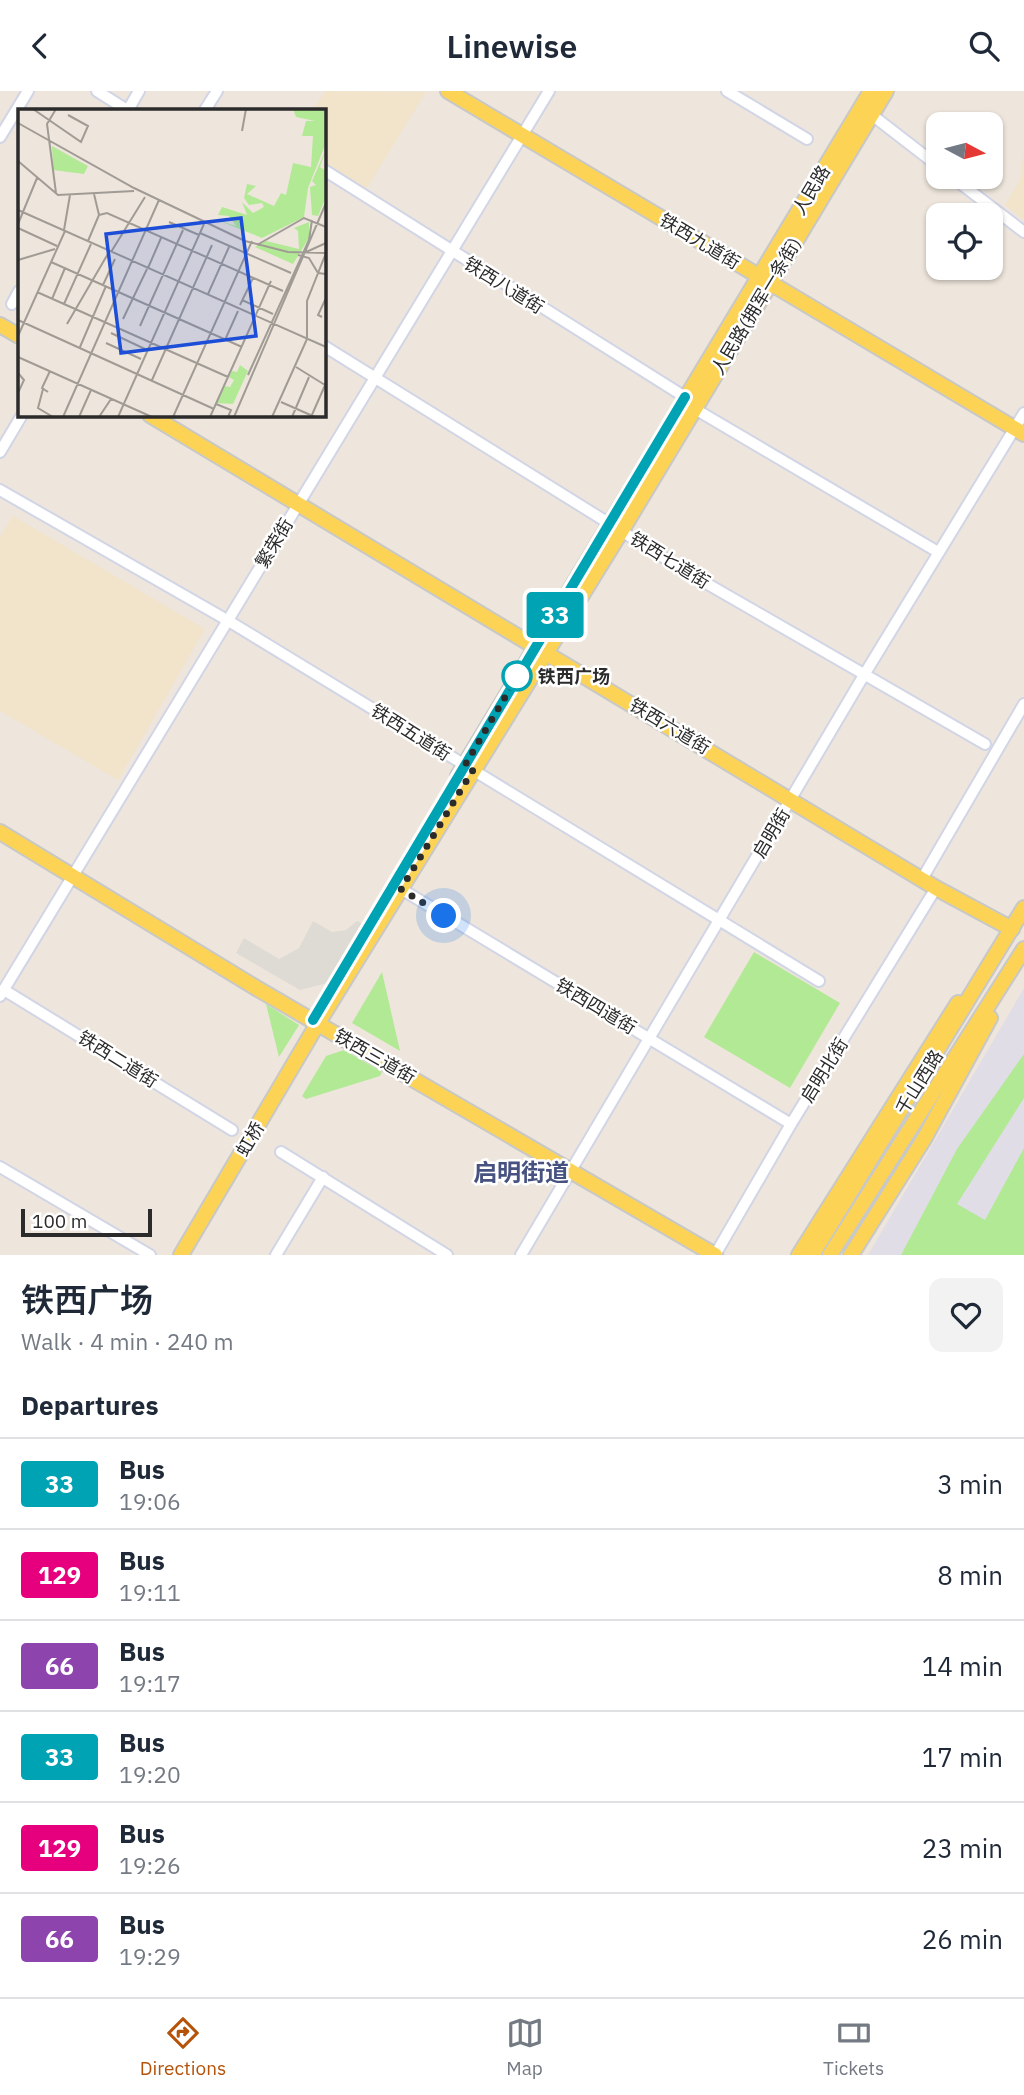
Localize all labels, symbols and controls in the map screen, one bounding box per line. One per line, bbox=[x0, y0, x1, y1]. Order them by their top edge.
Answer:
text: Linewise bbox=[447, 25, 577, 67]
icon: back bbox=[21, 27, 59, 65]
icon: search bbox=[965, 27, 1003, 65]
inset map bbox=[18, 109, 326, 417]
north arrow bbox=[926, 112, 1003, 189]
map controls bbox=[926, 112, 1003, 280]
street label: 人民路 bbox=[787, 161, 835, 219]
button: locate bbox=[926, 203, 1003, 280]
street label: 铁西九道街 bbox=[656, 208, 744, 274]
street label: 人民路(拥军一条街) bbox=[706, 233, 806, 379]
street label: 铁西八道街 bbox=[460, 251, 548, 319]
street label: 繁荣街 bbox=[250, 514, 298, 572]
street label: 铁西七道街 bbox=[626, 526, 714, 594]
line badge: 33 bbox=[524, 592, 586, 638]
text: 33 bbox=[541, 599, 569, 631]
marker: 铁西广场 bbox=[502, 661, 532, 691]
place label: 铁西广场 bbox=[538, 665, 610, 688]
street label: 铁西六道街 bbox=[626, 693, 714, 759]
street label: 铁西五道街 bbox=[367, 698, 455, 766]
street label: 启明街 bbox=[747, 804, 795, 862]
your location bbox=[426, 898, 461, 933]
street label: 铁西四道街 bbox=[552, 973, 640, 1039]
street label: 铁西三道街 bbox=[330, 1024, 420, 1088]
street label: 铁西二道街 bbox=[74, 1025, 162, 1093]
street label: 启明北街 bbox=[795, 1033, 853, 1107]
street label: 千山西路 bbox=[890, 1045, 948, 1119]
street label: 虹桥 bbox=[231, 1118, 269, 1160]
district label: 启明街道 bbox=[473, 1156, 569, 1188]
scale bar bbox=[21, 1206, 152, 1238]
text: 100 m bbox=[32, 1209, 87, 1233]
text: 铁西广场 bbox=[21, 1278, 153, 1321]
button: heart bbox=[929, 1278, 1003, 1352]
text: Walk · 4 min · 240 m bbox=[21, 1326, 234, 1356]
text: Departures bbox=[21, 1388, 159, 1422]
text: Bus bbox=[119, 1452, 165, 1486]
text: 3 min bbox=[937, 1467, 1003, 1501]
text: 33 bbox=[45, 1468, 74, 1500]
text: 19:06 bbox=[119, 1486, 181, 1516]
text: Bus bbox=[119, 1543, 165, 1577]
text: 8 min bbox=[937, 1558, 1003, 1592]
text: 129 bbox=[38, 1559, 81, 1591]
text: 19:11 bbox=[119, 1577, 181, 1607]
text: Bus bbox=[119, 1634, 165, 1668]
text: 14 min bbox=[922, 1649, 1003, 1683]
text: 66 bbox=[45, 1650, 74, 1682]
text: 19:17 bbox=[119, 1668, 181, 1698]
text: Bus bbox=[119, 1725, 165, 1759]
text: 17 min bbox=[922, 1740, 1003, 1774]
text: 33 bbox=[45, 1741, 74, 1773]
text: 19:20 bbox=[119, 1759, 181, 1789]
text: Bus bbox=[119, 1816, 165, 1850]
text: 23 min bbox=[922, 1831, 1003, 1865]
text: 129 bbox=[38, 1832, 81, 1864]
text: 19:26 bbox=[119, 1850, 181, 1880]
text: Bus bbox=[119, 1907, 165, 1941]
text: 26 min bbox=[922, 1922, 1003, 1956]
text: 66 bbox=[45, 1923, 74, 1955]
text: 19:29 bbox=[119, 1941, 181, 1971]
tab: Directions bbox=[140, 2014, 226, 2080]
tab: Map bbox=[506, 2014, 544, 2080]
tab: Tickets bbox=[823, 2014, 884, 2080]

